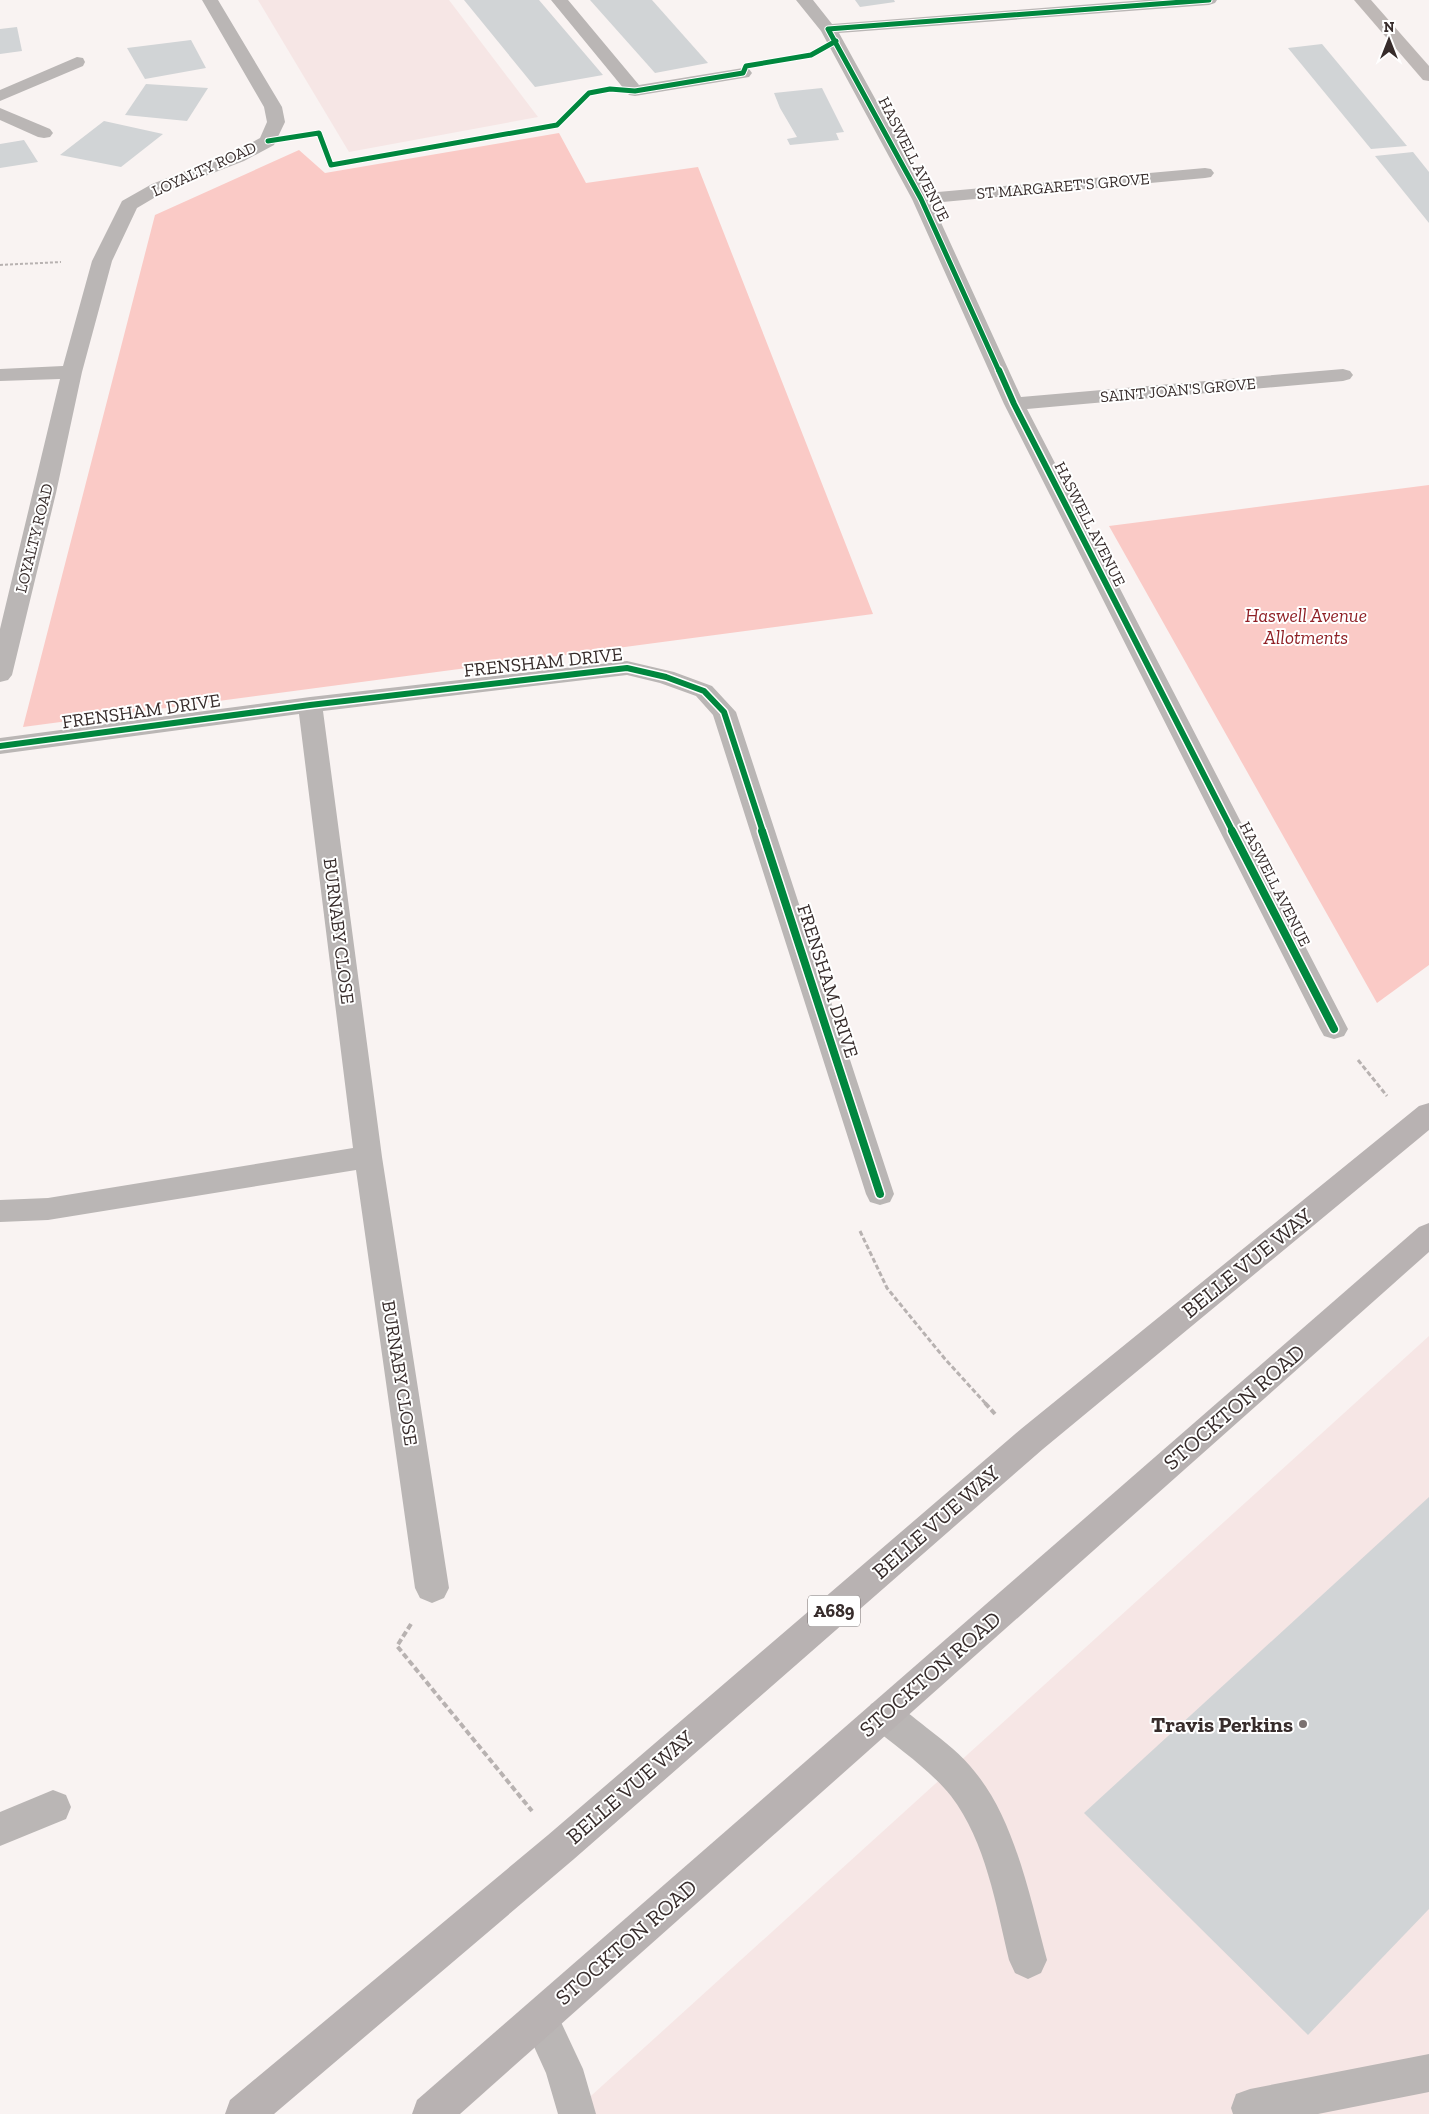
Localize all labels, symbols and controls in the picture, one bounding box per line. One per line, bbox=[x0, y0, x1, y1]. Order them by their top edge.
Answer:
north arrow bbox=[1364, 15, 1414, 65]
text: N bbox=[1384, 19, 1395, 36]
street label: HASWELL AVENUE bbox=[874, 94, 954, 224]
street label: LOYALTY ROAD bbox=[149, 138, 259, 200]
street label: ST MARGARET'S GROVE bbox=[976, 169, 1150, 203]
street label: SAINT JOAN'S GROVE bbox=[1099, 374, 1257, 406]
street label: HASWELL AVENUE bbox=[1050, 459, 1130, 589]
street label: LOYALTY ROAD bbox=[11, 481, 57, 595]
park label: Haswell Avenue Allotments bbox=[1245, 604, 1367, 649]
street label: FRENSHAM DRIVE bbox=[462, 642, 624, 682]
street label: FRENSHAM DRIVE bbox=[60, 688, 222, 734]
street label: HASWELL AVENUE bbox=[1235, 819, 1315, 949]
street label: BURNABY CLOSE bbox=[319, 857, 359, 1005]
street label: FRENSHAM DRIVE bbox=[792, 901, 864, 1061]
street label: BELLE VUE WAY bbox=[1176, 1202, 1318, 1324]
street label: BURNABY CLOSE bbox=[377, 1299, 423, 1447]
street label: STOCKTON ROAD bbox=[1158, 1338, 1310, 1476]
street label: BELLE VUE WAY bbox=[867, 1459, 1006, 1585]
road number: A689 bbox=[808, 1595, 860, 1626]
street label: STOCKTON ROAD bbox=[854, 1605, 1006, 1743]
place label: Travis Perkins bbox=[1151, 1711, 1293, 1738]
marker: Travis Perkins bbox=[1297, 1718, 1309, 1730]
street label: BELLE VUE WAY bbox=[561, 1724, 700, 1850]
street label: STOCKTON ROAD bbox=[550, 1873, 702, 2011]

